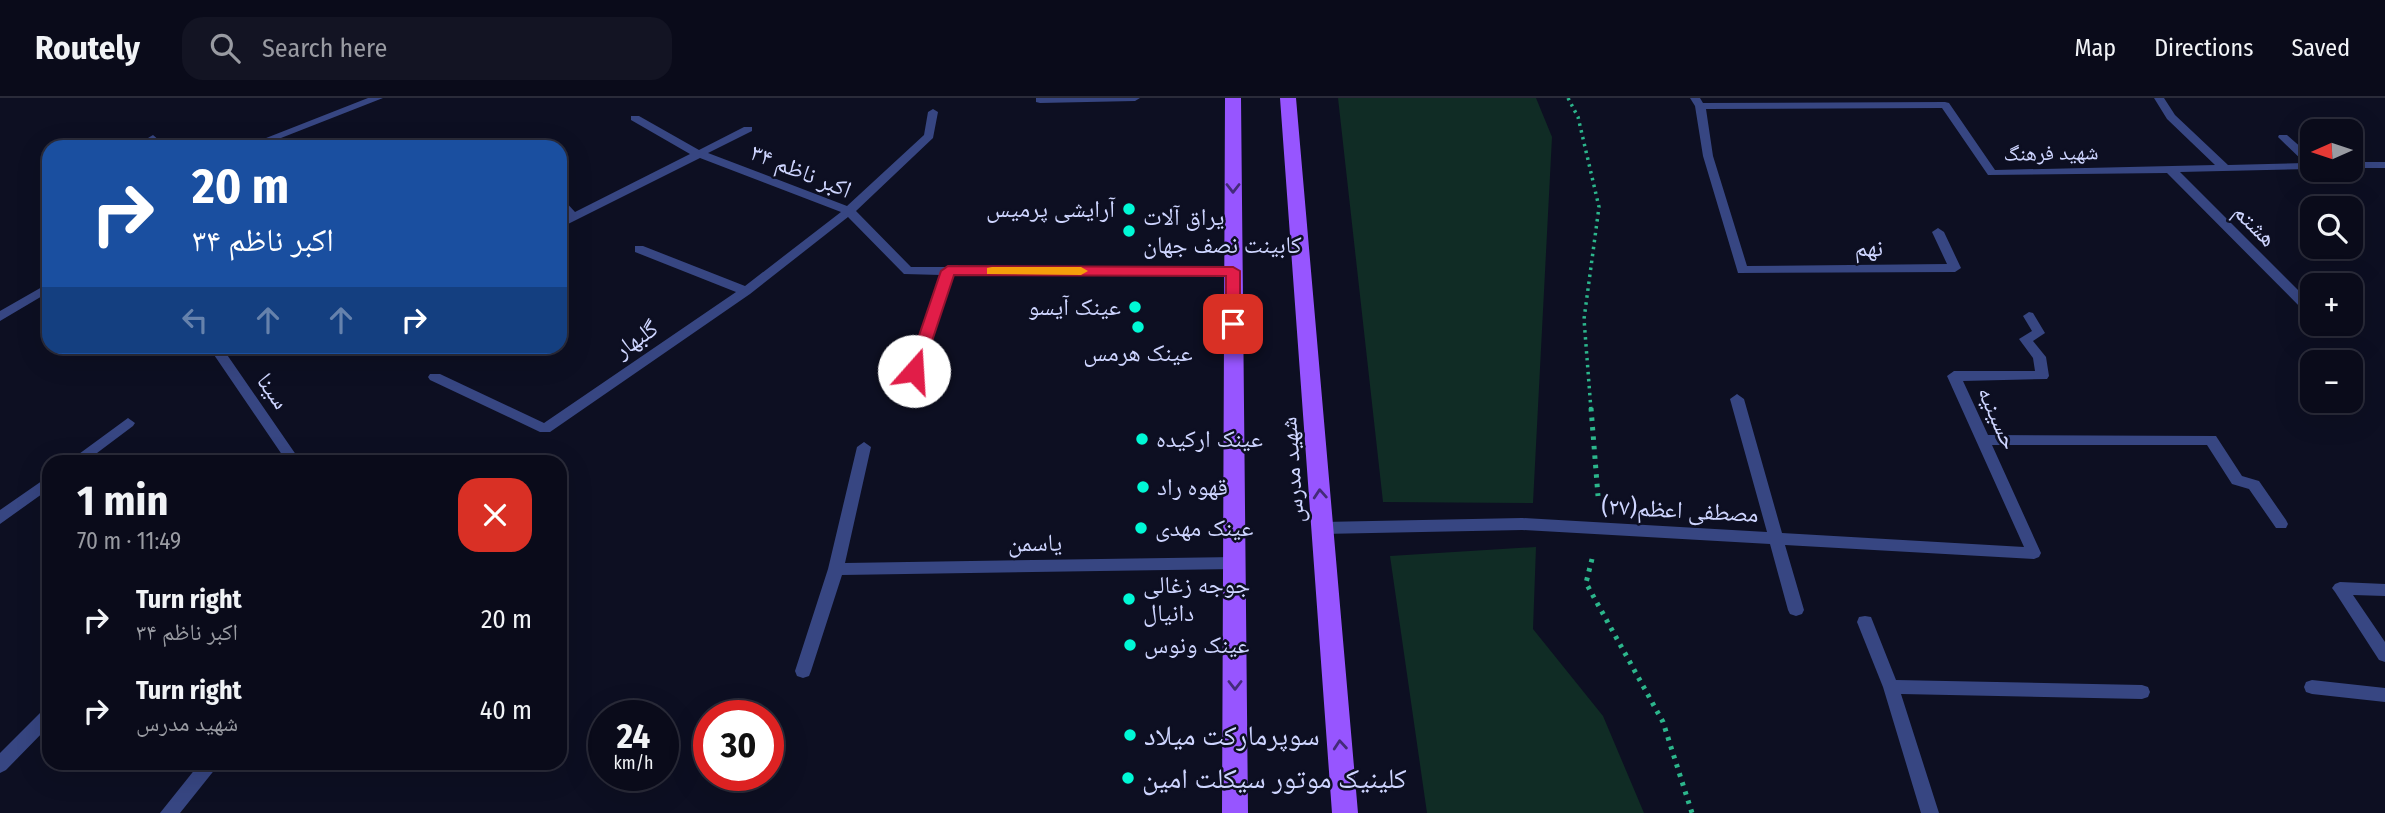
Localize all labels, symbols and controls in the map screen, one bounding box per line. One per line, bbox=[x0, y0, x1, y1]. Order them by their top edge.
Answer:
search box bbox=[182, 17, 672, 80]
text: Routely bbox=[35, 28, 140, 68]
icon: search bbox=[206, 29, 244, 67]
text: Search here bbox=[262, 33, 387, 64]
text: Map bbox=[2075, 34, 2116, 62]
text: Directions bbox=[2154, 34, 2253, 62]
text: Saved bbox=[2291, 34, 2350, 62]
north arrow bbox=[2300, 119, 2362, 182]
map controls bbox=[2300, 119, 2363, 413]
street label: ۳۴ اکبر ناظم bbox=[746, 138, 856, 206]
street label: شهید فرهنگ bbox=[2003, 139, 2099, 167]
text: 20 m bbox=[192, 157, 289, 216]
icon: right bbox=[77, 168, 168, 259]
one-way arrow bbox=[1225, 184, 1241, 194]
place label: آرایشی پرمیس bbox=[986, 195, 1116, 223]
button: search bbox=[2300, 196, 2363, 259]
street label: هشتم bbox=[2226, 198, 2282, 254]
marker: آرایشی پرمیس bbox=[1121, 201, 1137, 217]
place label: یراق آلات کابینت نصف جهان bbox=[1143, 203, 1302, 259]
text: ۳۴ اکبر ناظم bbox=[192, 221, 334, 259]
marker: یراق آلات کابینت نصف جهان bbox=[1121, 223, 1137, 239]
street label: نهم bbox=[1855, 234, 1883, 264]
button: + bbox=[2300, 273, 2363, 336]
place label: عینک آیسو bbox=[1028, 293, 1121, 321]
pin bbox=[1203, 294, 1263, 354]
marker: عینک آیسو bbox=[1127, 299, 1143, 315]
icon: left bbox=[176, 301, 214, 339]
icon: ahead bbox=[249, 301, 287, 339]
icon: ahead bbox=[322, 301, 360, 339]
icon: right bbox=[395, 301, 433, 339]
icon: arrive bbox=[1214, 305, 1252, 343]
street label: گلبهار bbox=[608, 314, 663, 365]
marker: عینک هرمس bbox=[1130, 319, 1146, 335]
position arrow bbox=[877, 334, 951, 408]
place label: عینک هرمس bbox=[1083, 339, 1193, 367]
button: − bbox=[2300, 350, 2363, 413]
street label: سینا bbox=[251, 368, 295, 414]
street label: حسینیه bbox=[1972, 382, 2024, 454]
street label: شهید مدرس bbox=[1274, 416, 1310, 524]
place label: عینک ارکیده bbox=[1156, 425, 1263, 453]
marker: عینک ارکیده bbox=[1134, 431, 1150, 447]
place label: قهوه راد bbox=[1157, 473, 1228, 501]
text: 1 min bbox=[77, 476, 168, 526]
button: close bbox=[458, 478, 532, 552]
marker: قهوه راد bbox=[1135, 479, 1151, 495]
one-way arrow bbox=[1313, 488, 1328, 499]
street label: مصطفی اعظم(۲۷) bbox=[1601, 492, 1759, 530]
place label: عینک مهدی bbox=[1155, 514, 1253, 542]
marker: عینک مهدی bbox=[1133, 520, 1149, 536]
text: 70 m · 11:49 bbox=[77, 527, 181, 555]
street label: یاسمن bbox=[1008, 529, 1062, 557]
place label: جوجه زغالی دانیال bbox=[1143, 571, 1250, 627]
text: Turn right bbox=[136, 584, 242, 615]
marker: جوجه زغالی دانیال bbox=[1121, 591, 1137, 607]
icon: right bbox=[77, 601, 115, 639]
text: 20 m bbox=[481, 604, 532, 635]
text: ۳۴ اکبر ناظم bbox=[136, 618, 238, 646]
place label: عینک ونوس bbox=[1144, 631, 1249, 659]
marker: عینک ونوس bbox=[1122, 637, 1138, 653]
text: Turn right bbox=[136, 675, 242, 706]
one-way arrow bbox=[1227, 681, 1243, 691]
icon: right bbox=[77, 692, 115, 730]
text: 40 m bbox=[480, 695, 532, 726]
speed limit sign: 30 bbox=[693, 700, 784, 791]
text: شهید مدرس bbox=[136, 709, 238, 737]
text: 24 bbox=[617, 715, 650, 757]
place label: سوپرمارکت میلاد bbox=[1144, 719, 1320, 752]
marker: سوپرمارکت میلاد bbox=[1122, 727, 1138, 743]
one-way arrow bbox=[1333, 739, 1348, 750]
text: km/h bbox=[613, 752, 654, 774]
place label: کلینیک موتور سیکلت امین bbox=[1142, 762, 1407, 796]
marker: کلینیک موتور سیکلت امین bbox=[1120, 770, 1136, 786]

